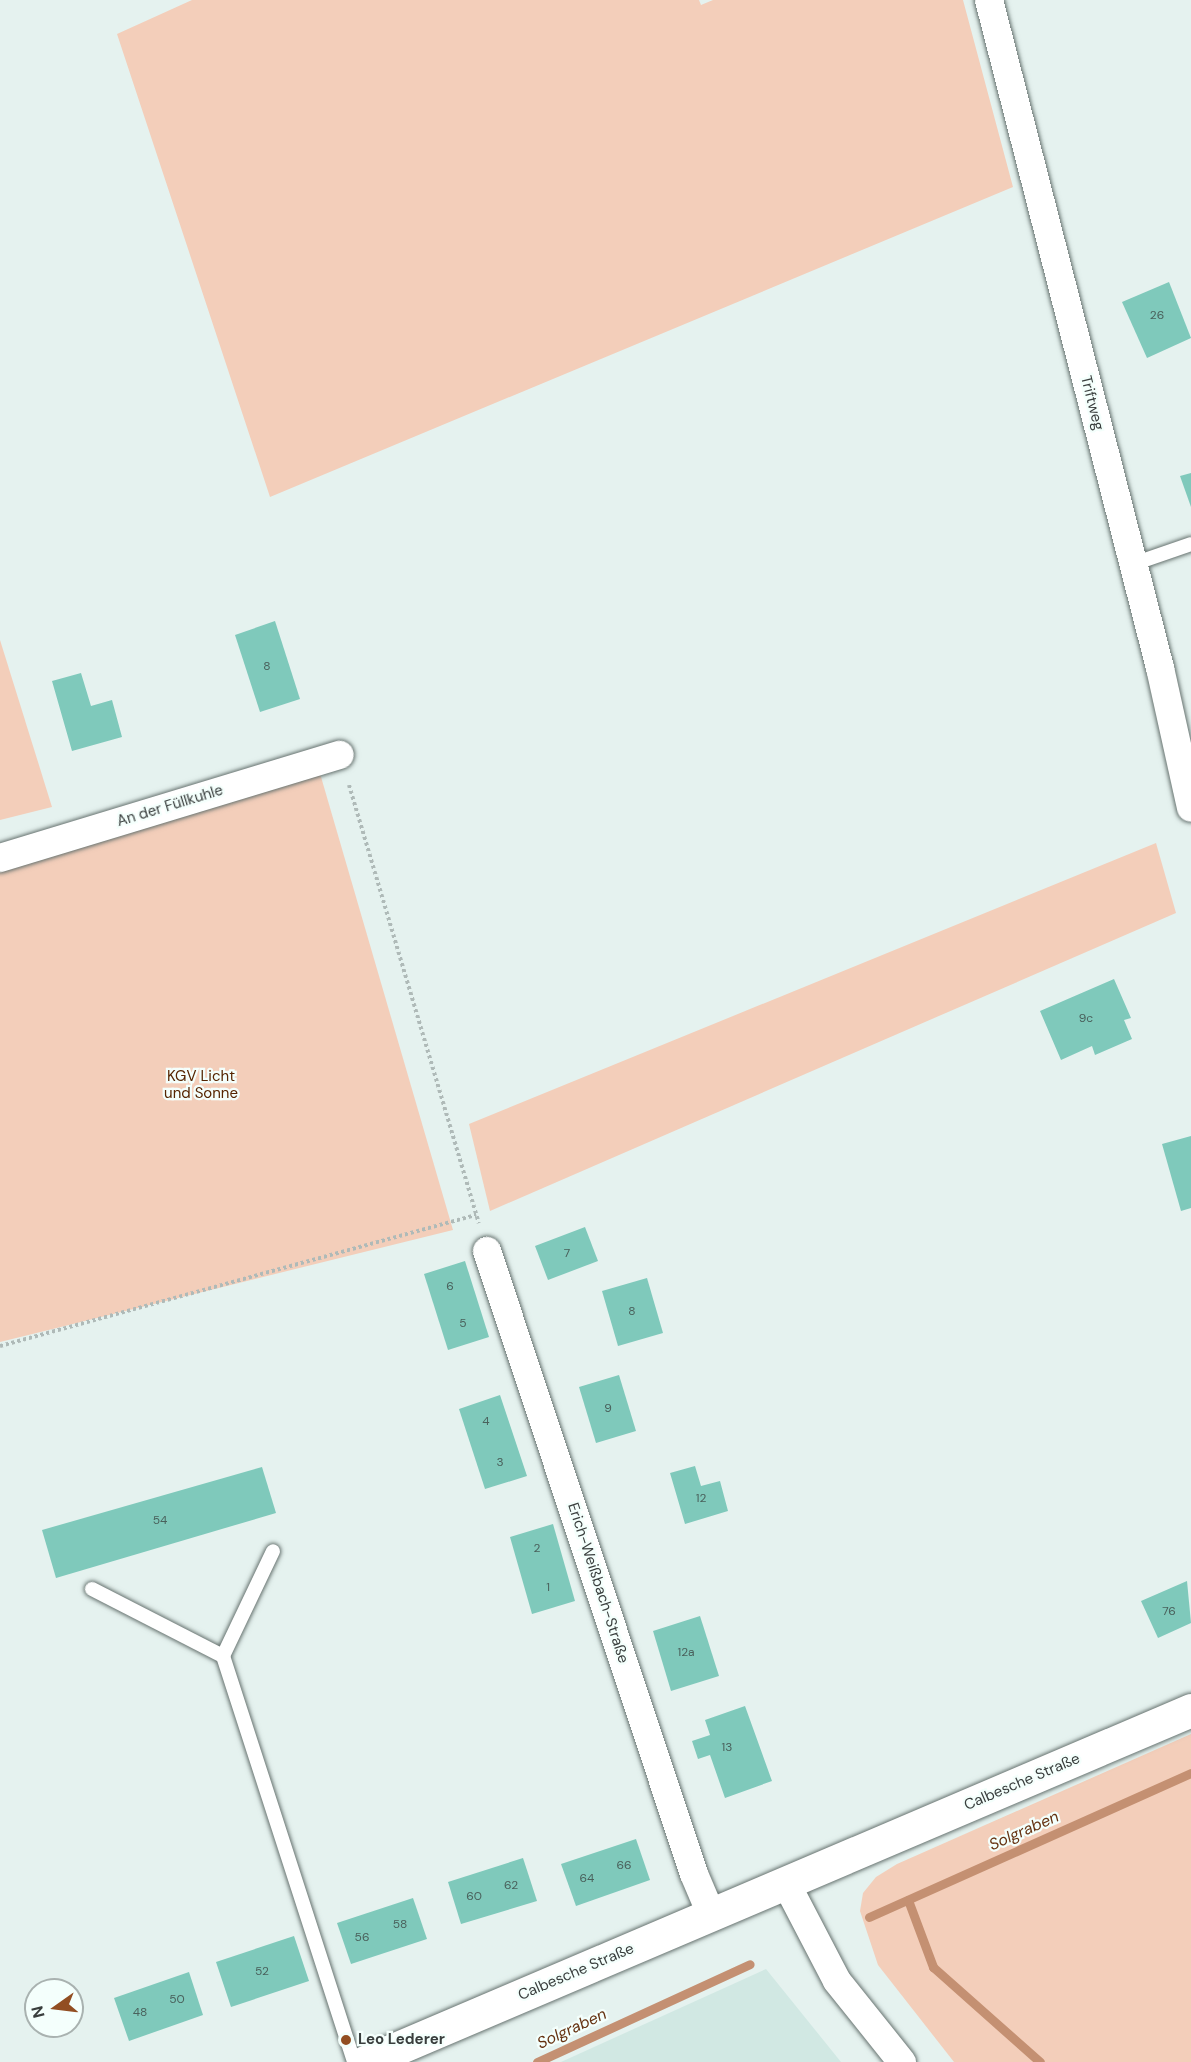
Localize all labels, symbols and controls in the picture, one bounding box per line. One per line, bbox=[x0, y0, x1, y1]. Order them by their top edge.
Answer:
house number: 26 bbox=[1150, 309, 1164, 323]
street label: Triftweg bbox=[1077, 374, 1107, 432]
house number: 8 bbox=[263, 660, 271, 674]
street label: An der Füllkuhle bbox=[115, 781, 225, 831]
house number: 9c bbox=[1079, 1012, 1093, 1026]
park label: KGV Licht und Sonne bbox=[164, 1067, 238, 1102]
house number: 7 bbox=[564, 1247, 570, 1261]
house number: 6 bbox=[446, 1280, 454, 1294]
house number: 8 bbox=[628, 1305, 636, 1319]
house number: 5 bbox=[459, 1317, 467, 1331]
house number: 9 bbox=[604, 1402, 612, 1416]
house number: 4 bbox=[482, 1415, 490, 1429]
house number: 3 bbox=[496, 1456, 504, 1470]
house number: 12 bbox=[696, 1492, 706, 1506]
street label: Erich-Weißbach-Straße bbox=[564, 1501, 632, 1665]
house number: 54 bbox=[153, 1514, 167, 1528]
house number: 2 bbox=[534, 1542, 540, 1556]
house number: 1 bbox=[546, 1581, 550, 1595]
house number: 76 bbox=[1162, 1605, 1176, 1619]
house number: 12a bbox=[677, 1646, 695, 1660]
house number: 13 bbox=[722, 1741, 732, 1755]
street label: Calbesche Straße bbox=[961, 1750, 1083, 1814]
water label: Solgraben bbox=[986, 1807, 1062, 1855]
house number: 66 bbox=[616, 1859, 632, 1873]
house number: 64 bbox=[580, 1872, 594, 1886]
house number: 62 bbox=[504, 1879, 518, 1893]
house number: 60 bbox=[466, 1890, 482, 1904]
house number: 58 bbox=[393, 1918, 407, 1932]
house number: 56 bbox=[355, 1931, 369, 1945]
street label: Calbesche Straße bbox=[515, 1940, 637, 2004]
house number: 52 bbox=[255, 1965, 269, 1979]
north arrow bbox=[24, 1978, 84, 2038]
house number: 50 bbox=[169, 1993, 185, 2007]
text: N bbox=[26, 2004, 50, 2020]
water label: Solgraben bbox=[534, 2005, 610, 2053]
house number: 48 bbox=[133, 2006, 147, 2020]
place label: Leo Lederer bbox=[358, 2031, 445, 2049]
marker: Leo Lederer bbox=[339, 2033, 353, 2047]

